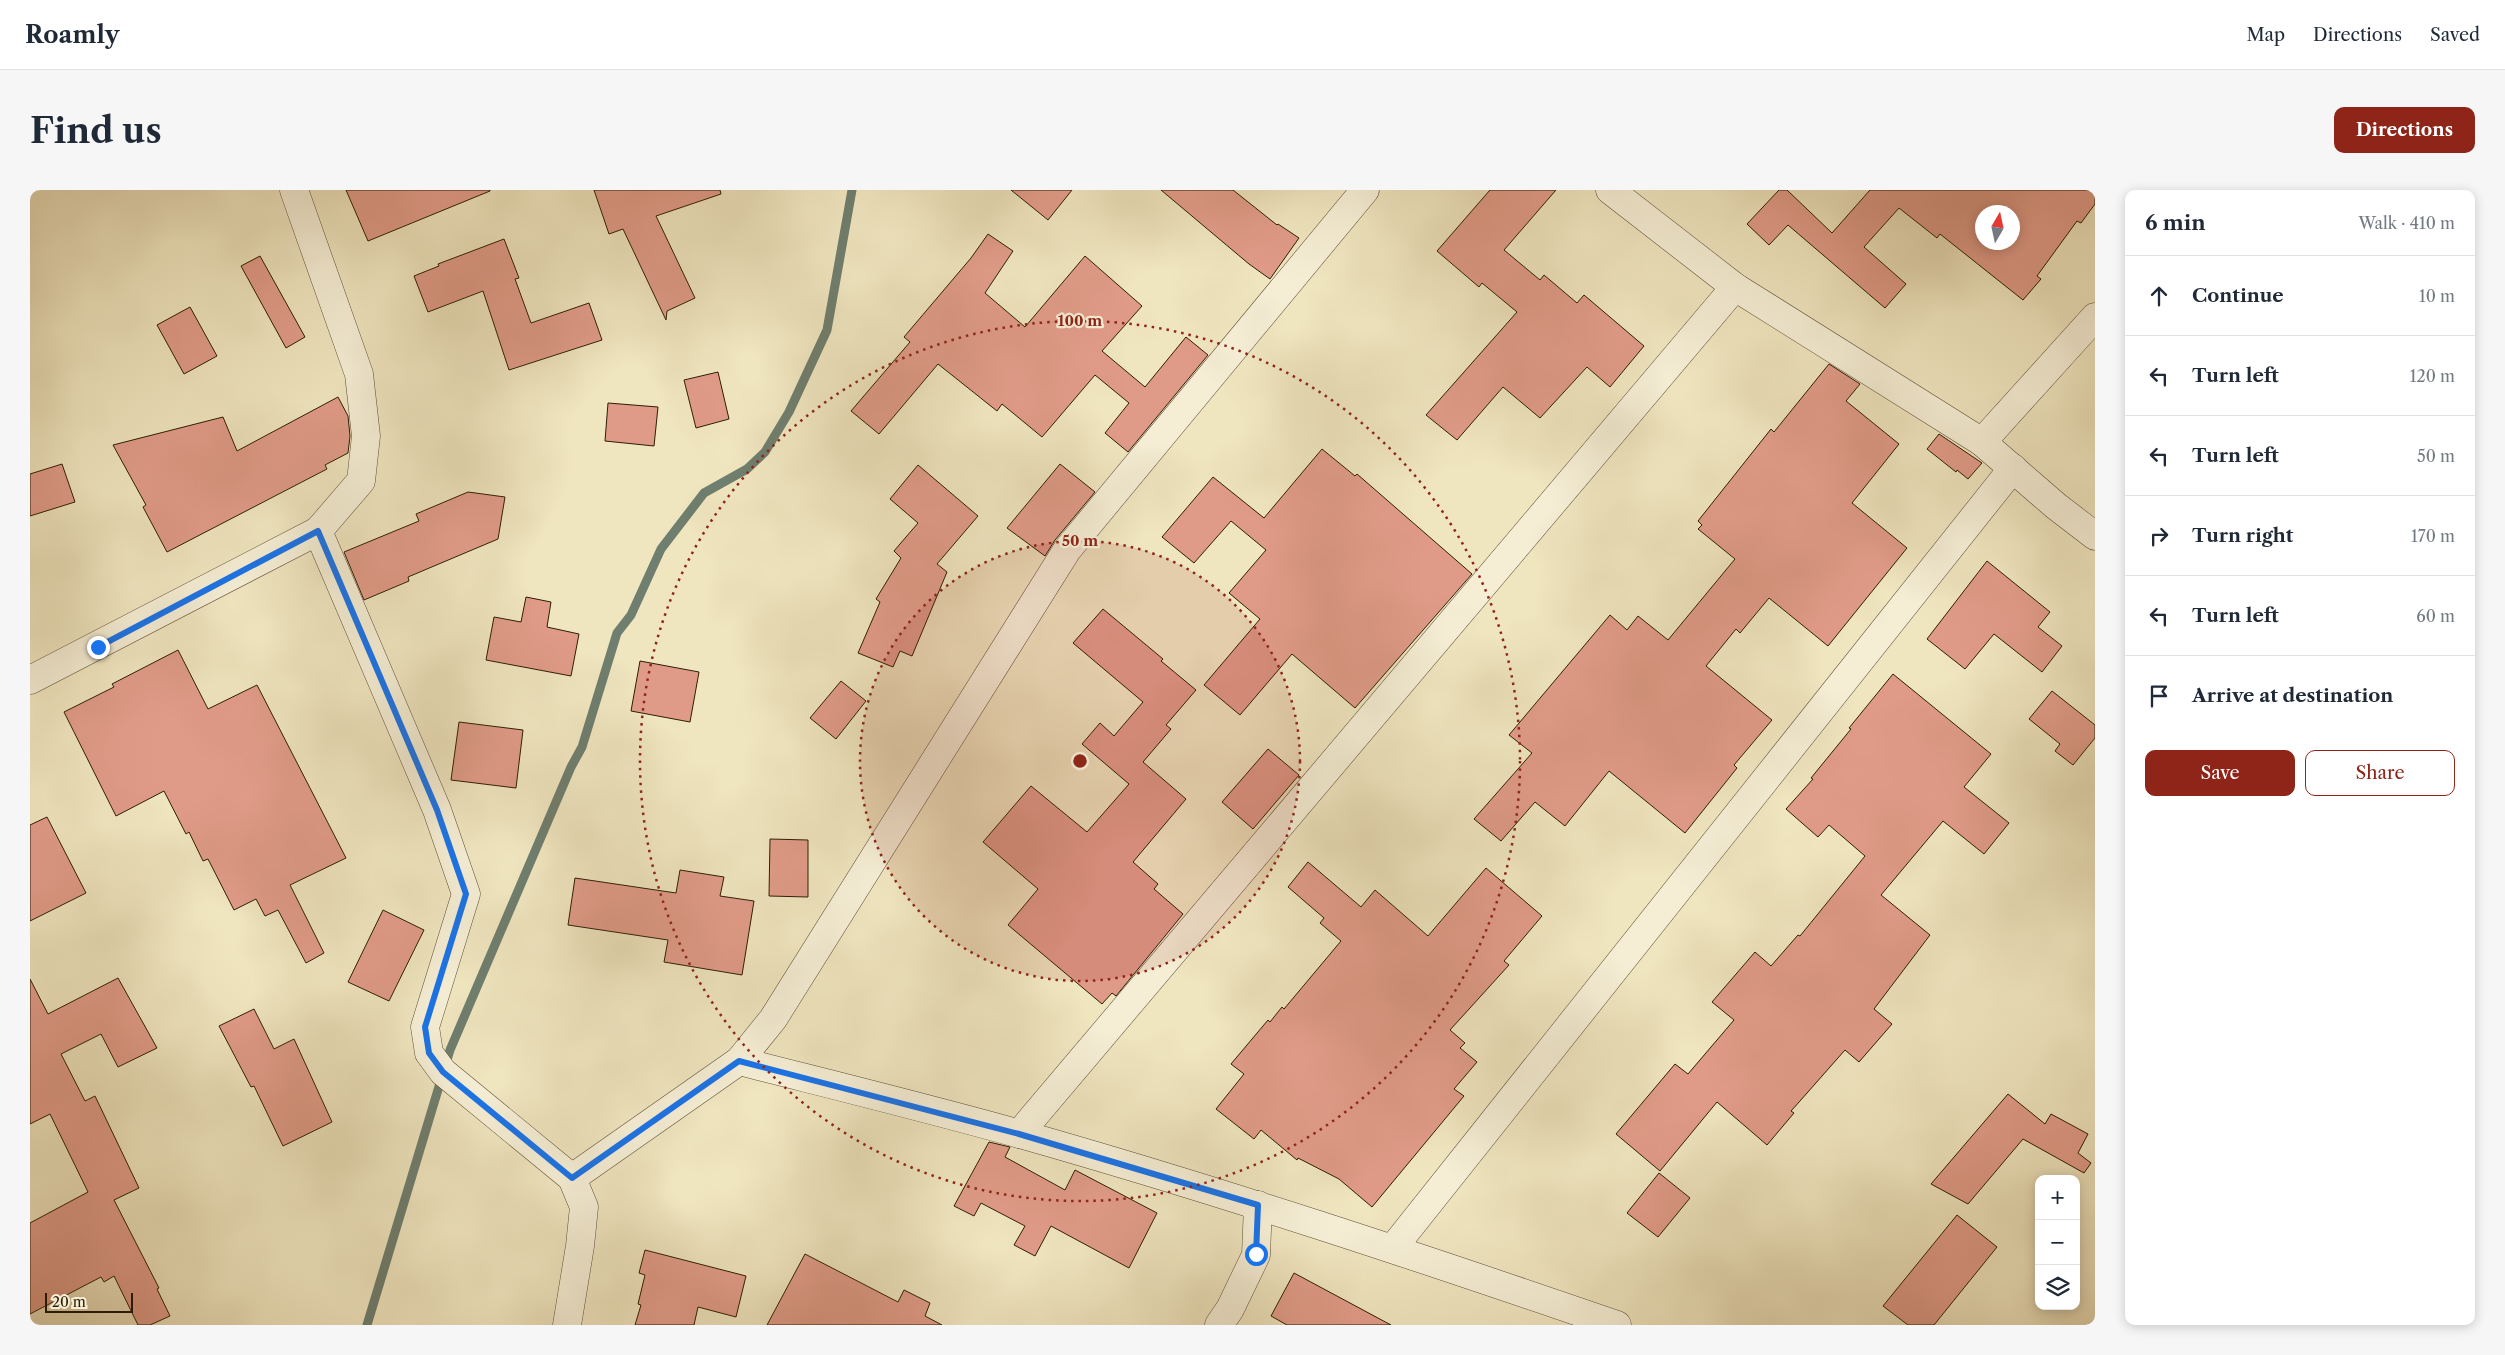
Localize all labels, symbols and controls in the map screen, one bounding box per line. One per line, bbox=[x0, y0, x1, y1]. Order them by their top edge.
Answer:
text: Roamly bbox=[25, 20, 119, 49]
text: Map bbox=[2246, 24, 2285, 46]
text: Directions bbox=[2313, 24, 2402, 46]
text: Saved bbox=[2430, 24, 2480, 46]
button: Directions bbox=[2334, 107, 2475, 153]
text: Find us bbox=[30, 109, 162, 152]
north arrow bbox=[1975, 205, 2020, 250]
text: 6 min bbox=[2145, 210, 2206, 235]
text: Walk · 410 m bbox=[2358, 213, 2455, 233]
icon: ahead bbox=[2145, 282, 2173, 310]
text: Continue bbox=[2192, 284, 2284, 307]
text: 10 m bbox=[2419, 286, 2455, 306]
text: 100 m bbox=[1058, 311, 1102, 330]
icon: left bbox=[2145, 362, 2173, 390]
text: Turn left bbox=[2192, 364, 2279, 387]
text: 120 m bbox=[2410, 366, 2455, 386]
icon: left bbox=[2145, 442, 2173, 470]
text: Turn left bbox=[2192, 444, 2279, 467]
text: 50 m bbox=[2417, 446, 2455, 466]
icon: right bbox=[2145, 522, 2173, 550]
text: Turn right bbox=[2192, 524, 2293, 547]
text: 170 m bbox=[2411, 526, 2455, 546]
text: 50 m bbox=[1062, 531, 1098, 550]
icon: left bbox=[2145, 602, 2173, 630]
text: Turn left bbox=[2192, 604, 2279, 627]
text: 60 m bbox=[2416, 606, 2455, 626]
route end bbox=[87, 636, 110, 659]
icon: arrive bbox=[2145, 682, 2173, 710]
text: Arrive at destination bbox=[2192, 684, 2393, 707]
button: Save bbox=[2145, 750, 2295, 796]
button: Share bbox=[2305, 750, 2455, 796]
centre of rings bbox=[1071, 752, 1089, 770]
map controls bbox=[2035, 1175, 2080, 1310]
button: + bbox=[2035, 1175, 2080, 1220]
button: − bbox=[2035, 1220, 2080, 1265]
route start bbox=[1245, 1243, 1268, 1266]
button: layers bbox=[2035, 1265, 2080, 1310]
scale bar bbox=[45, 1290, 132, 1313]
text: 20 m bbox=[52, 1293, 86, 1311]

